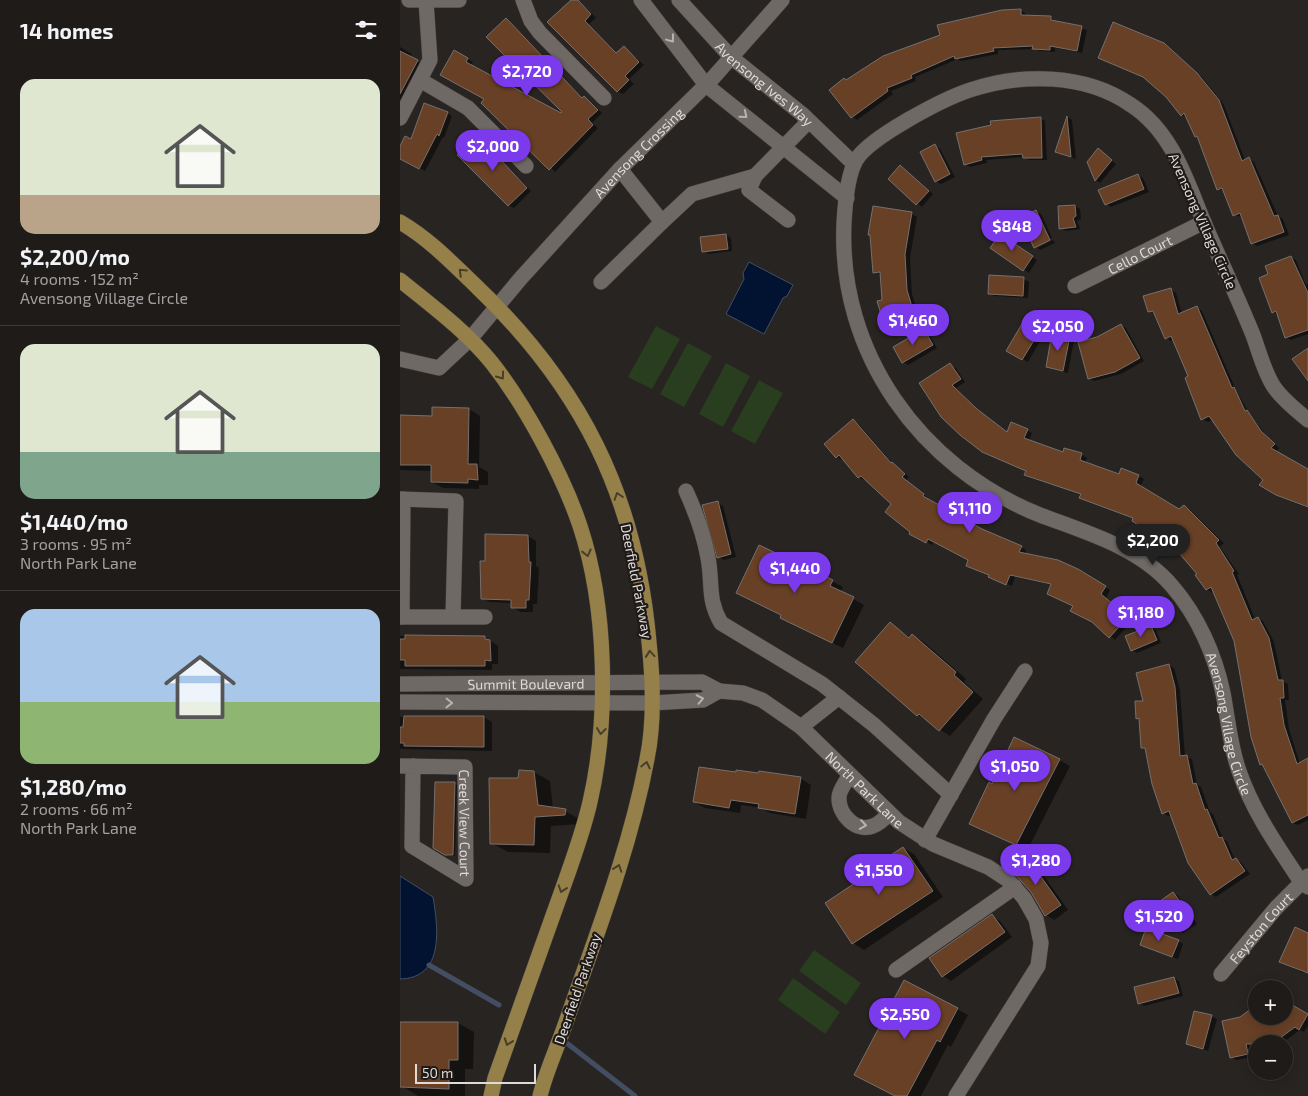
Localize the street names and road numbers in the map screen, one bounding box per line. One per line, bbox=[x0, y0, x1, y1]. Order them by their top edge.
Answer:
street label: Avensong Ives Way bbox=[712, 38, 818, 130]
street label: Avensong Crossing bbox=[590, 103, 687, 201]
street label: Avensong Village Circle bbox=[1165, 150, 1241, 292]
street label: Cello Court bbox=[1104, 231, 1175, 277]
street label: Deerfield Parkway bbox=[618, 522, 657, 640]
street label: Avensong Village Circle bbox=[1203, 649, 1256, 798]
street label: Summit Boulevard bbox=[467, 674, 585, 692]
street label: North Park Lane bbox=[822, 747, 907, 831]
street label: Creek View Court bbox=[457, 769, 474, 877]
street label: Feyston Court bbox=[1225, 888, 1296, 967]
street label: Deerfield Parkway bbox=[550, 931, 604, 1047]

